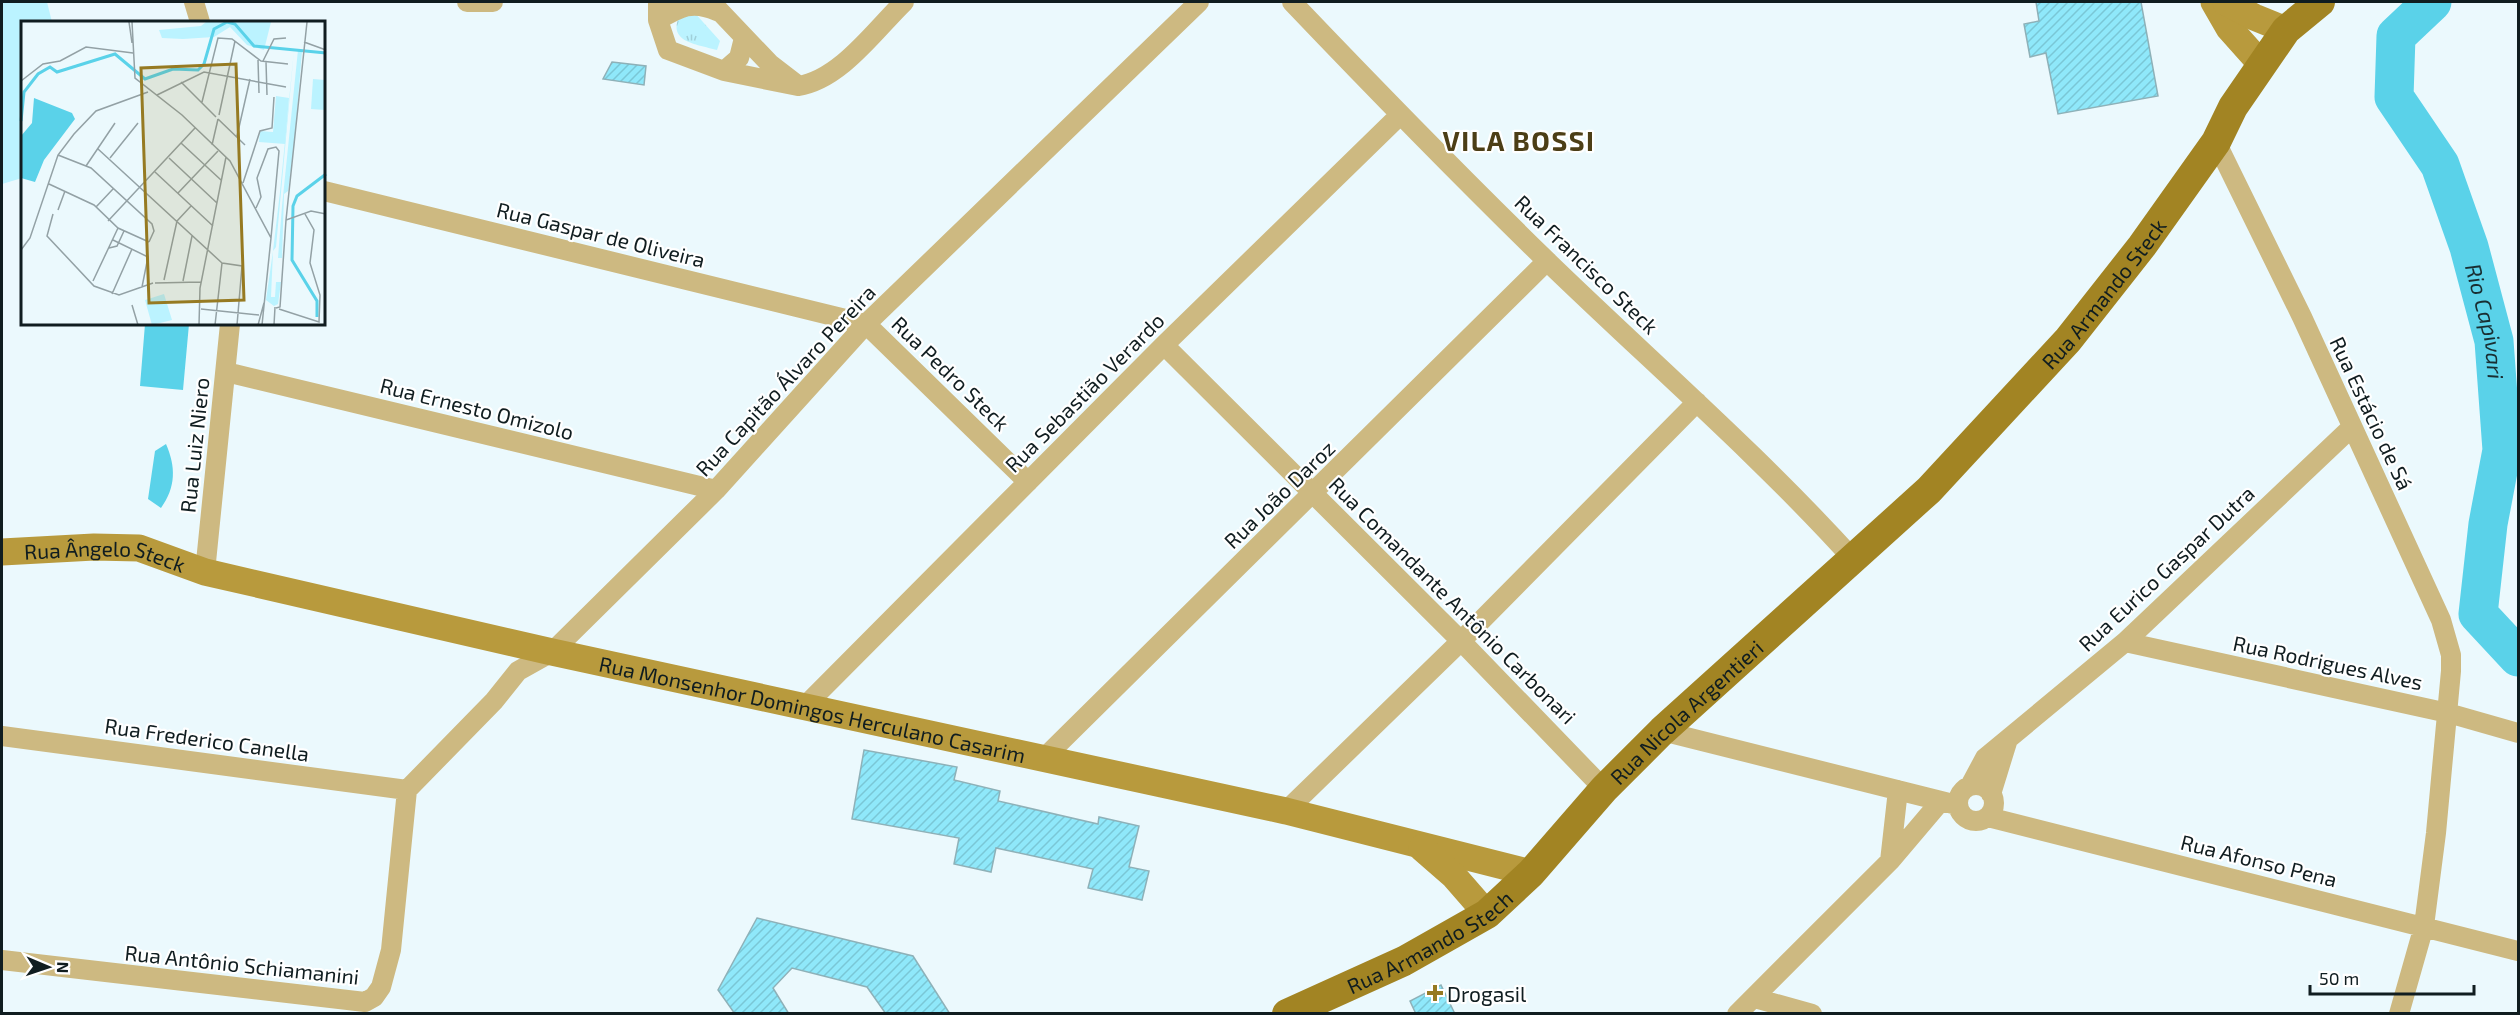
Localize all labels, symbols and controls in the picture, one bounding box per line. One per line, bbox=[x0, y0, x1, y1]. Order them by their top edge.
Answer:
inset map bbox=[21, 21, 326, 326]
district label: VILA BOSSI bbox=[1443, 124, 1595, 156]
street label: Rua Francisco Steck bbox=[1510, 189, 1664, 339]
street label: Rua Gaspar de Oliveira bbox=[494, 196, 708, 272]
street label: Rua Armando Steck bbox=[2036, 213, 2171, 373]
water label: Rio Capivari bbox=[2461, 260, 2510, 380]
street label: Rua Capitão Álvaro Pereira bbox=[690, 279, 880, 481]
street label: Rua Sebastião Verardo bbox=[999, 307, 1169, 477]
street label: Rua Pedro Steck bbox=[887, 311, 1015, 435]
street label: Rua Estácio de Sá bbox=[2325, 332, 2419, 494]
street label: Rua Ernesto Omizolo bbox=[378, 372, 576, 444]
street label: Rua Luiz Niero bbox=[174, 376, 214, 514]
street label: Rua João Daroz bbox=[1218, 435, 1340, 553]
street label: Rua Comandante Antônio Carbonari bbox=[1324, 471, 1582, 729]
street label: Rua Eurico Gaspar Dutra bbox=[2073, 480, 2259, 656]
street label: Rua Ângelo Steck bbox=[23, 534, 189, 576]
street label: Rua Rodrigues Alves bbox=[2231, 630, 2425, 694]
street label: Rua Nicola Argentieri bbox=[1604, 634, 1767, 789]
street label: Rua Monsenhor Domingos Herculano Casarim bbox=[597, 650, 1028, 767]
street label: Rua Frederico Canella bbox=[103, 712, 311, 766]
street label: Rua Afonso Pena bbox=[2178, 829, 2340, 891]
street label: Rua Armando Stech bbox=[1343, 885, 1517, 998]
north arrow bbox=[18, 937, 78, 997]
street label: Rua Antônio Schiamanini bbox=[124, 939, 360, 989]
scale bar bbox=[2310, 958, 2474, 996]
text: N bbox=[54, 961, 73, 974]
text: 50 m bbox=[2319, 967, 2359, 989]
place label: Drogasil bbox=[1447, 981, 1527, 1006]
marker: Drogasil bbox=[1428, 986, 1442, 1000]

